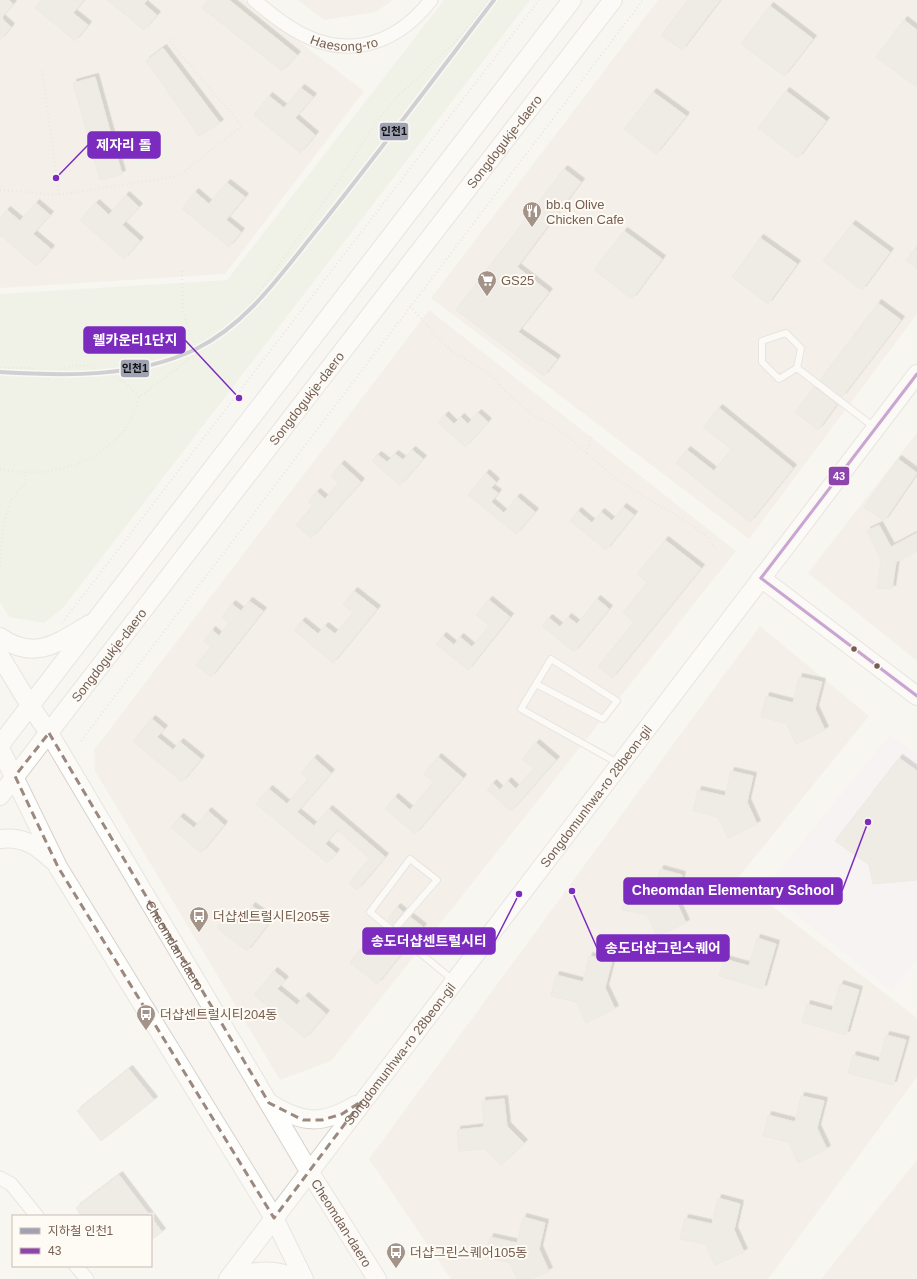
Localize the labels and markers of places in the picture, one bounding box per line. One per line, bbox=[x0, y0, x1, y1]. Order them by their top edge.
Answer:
callout: 제자리 돌 bbox=[88, 132, 160, 158]
place label: bb.q Olive Chicken Cafe bbox=[546, 197, 624, 227]
restaurant icon: bb.q Olive Chicken Cafe bbox=[521, 200, 543, 228]
supermarket icon: GS25 bbox=[476, 269, 498, 297]
place label: GS25 bbox=[501, 273, 534, 288]
callout: 웰카운티1단지 bbox=[84, 327, 185, 353]
unlabelled marker bbox=[849, 644, 859, 654]
unlabelled marker bbox=[872, 661, 882, 671]
callout: Cheomdan Elementary School bbox=[624, 878, 842, 904]
bus stop icon: 더샵센트럴시티205동 bbox=[188, 905, 210, 933]
place label: 더샵센트럴시티205동 bbox=[213, 909, 330, 924]
callout: 송도더샵센트럴시티 bbox=[363, 928, 495, 954]
callout: 송도더샵그린스퀘어 bbox=[597, 935, 729, 961]
bus stop icon: 더샵센트럴시티204동 bbox=[135, 1003, 157, 1031]
place label: 더샵센트럴시티204동 bbox=[160, 1007, 277, 1022]
bus stop icon: 더샵그린스퀘어105동 bbox=[385, 1241, 407, 1269]
place label: 더샵그린스퀘어105동 bbox=[410, 1245, 527, 1260]

